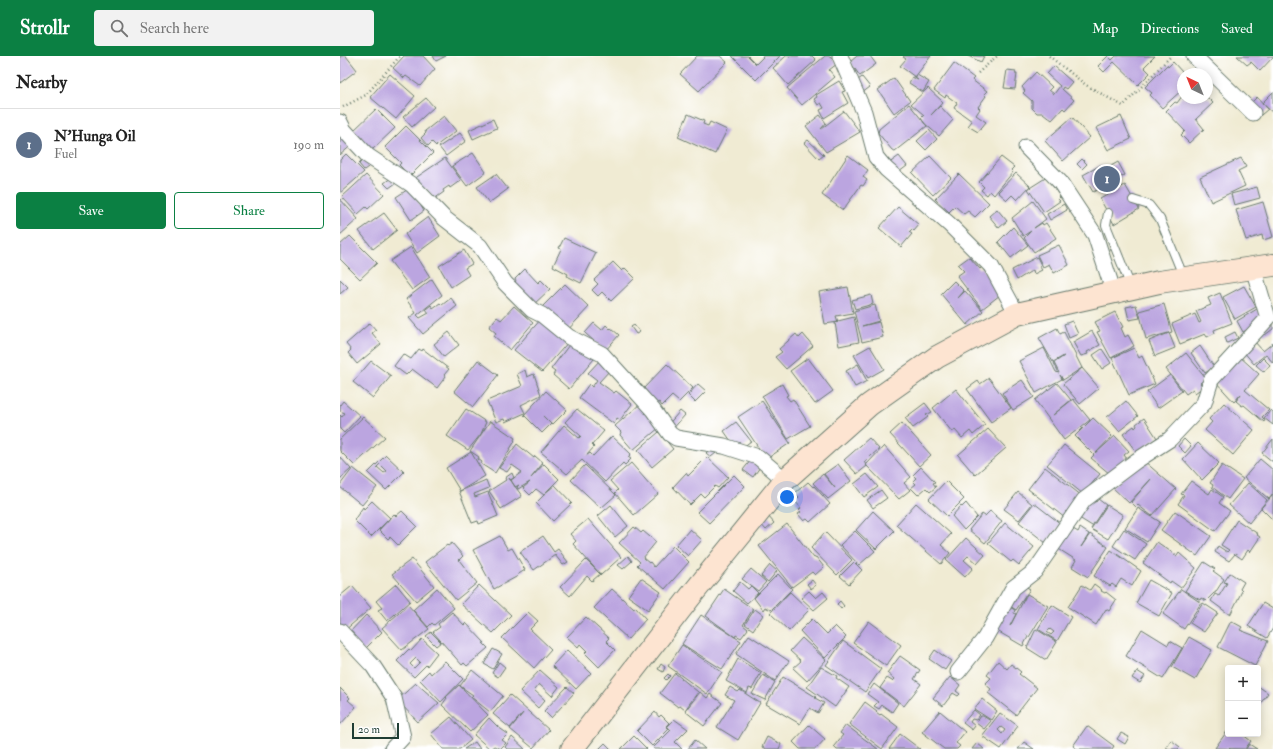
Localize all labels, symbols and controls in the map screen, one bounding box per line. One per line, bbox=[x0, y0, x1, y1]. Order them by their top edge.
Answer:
search box bbox=[94, 10, 374, 46]
text: Strollr bbox=[20, 16, 70, 40]
icon: search bbox=[108, 17, 130, 39]
text: Search here bbox=[140, 19, 209, 38]
text: Map bbox=[1092, 20, 1118, 37]
text: Directions bbox=[1140, 20, 1199, 37]
text: Saved bbox=[1221, 20, 1253, 37]
north arrow bbox=[1177, 68, 1213, 104]
text: Nearby bbox=[16, 72, 67, 93]
text: N'Hunga Oil bbox=[54, 127, 136, 146]
text: 1 bbox=[27, 137, 31, 153]
text: 190 m bbox=[293, 137, 324, 153]
text: Fuel bbox=[54, 146, 77, 162]
pin: 1 bbox=[1094, 164, 1120, 194]
button: Save bbox=[16, 192, 166, 229]
button: Share bbox=[174, 192, 324, 229]
your location bbox=[777, 487, 797, 507]
map controls bbox=[1225, 665, 1261, 737]
button: + bbox=[1225, 665, 1261, 701]
button: − bbox=[1225, 701, 1261, 737]
scale bar bbox=[352, 721, 399, 740]
text: 20 m bbox=[358, 723, 380, 736]

